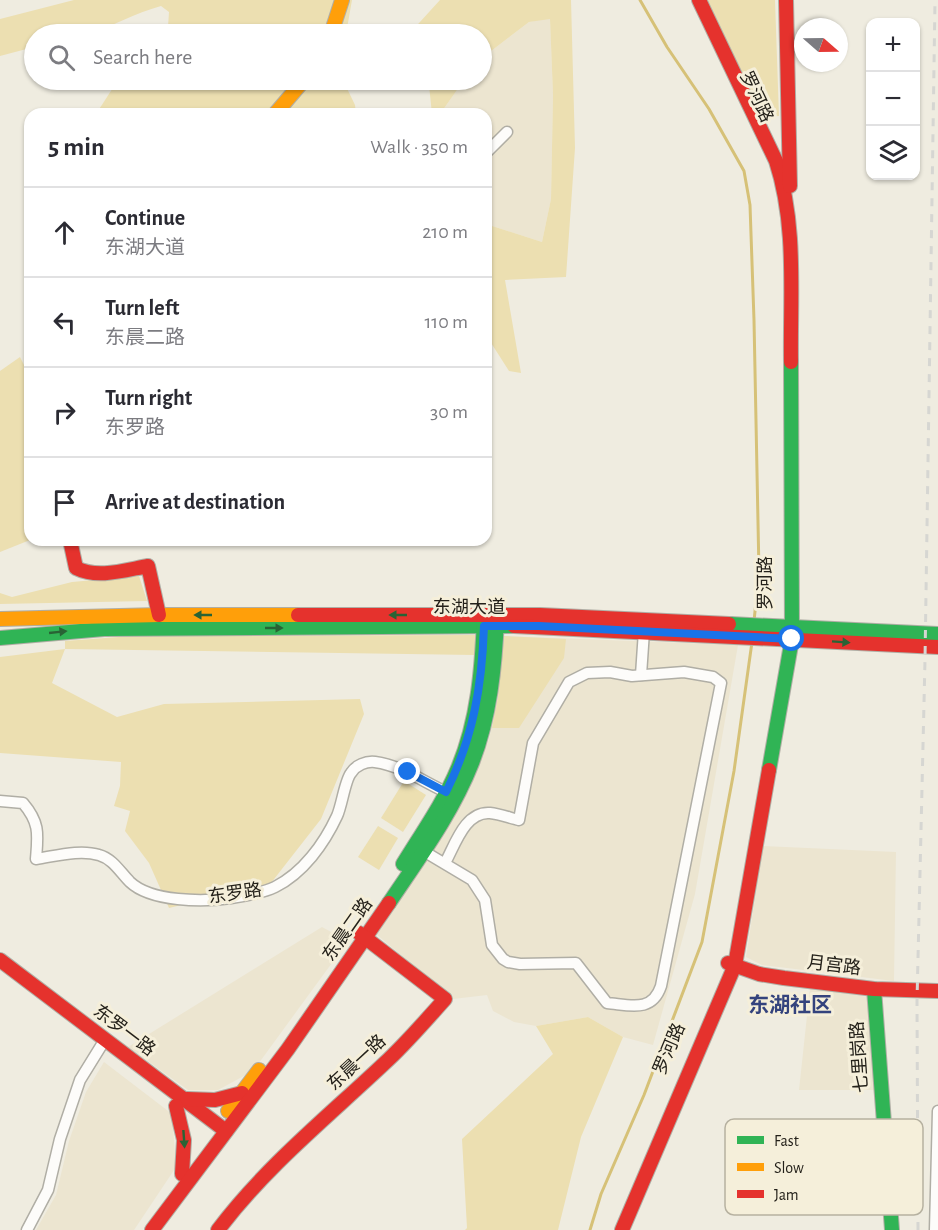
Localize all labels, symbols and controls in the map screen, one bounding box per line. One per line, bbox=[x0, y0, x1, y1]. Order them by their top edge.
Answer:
north arrow bbox=[794, 18, 848, 72]
map controls bbox=[866, 18, 920, 180]
button: + bbox=[866, 18, 920, 72]
search box bbox=[24, 24, 492, 90]
icon: search bbox=[45, 41, 78, 74]
text: Search here bbox=[93, 46, 192, 68]
street label: 罗河路 bbox=[736, 68, 777, 125]
button: − bbox=[866, 72, 920, 126]
button: layers bbox=[866, 126, 920, 180]
text: 5 min bbox=[48, 134, 105, 160]
text: Walk · 350 m bbox=[370, 137, 468, 157]
text: Continue bbox=[105, 207, 185, 229]
icon: ahead bbox=[48, 216, 81, 249]
text: 210 m bbox=[422, 222, 468, 242]
text: 东湖大道 bbox=[105, 238, 185, 258]
text: Turn left bbox=[105, 297, 179, 319]
icon: left bbox=[48, 306, 81, 339]
text: 110 m bbox=[424, 312, 468, 332]
text: 东晨二路 bbox=[105, 328, 185, 348]
text: Turn right bbox=[105, 387, 192, 409]
icon: right bbox=[48, 396, 81, 429]
text: 30 m bbox=[430, 402, 468, 422]
text: 东罗路 bbox=[105, 418, 165, 438]
icon: arrive bbox=[48, 486, 81, 519]
text: Arrive at destination bbox=[105, 491, 285, 513]
street label: 罗河路 bbox=[755, 556, 775, 610]
street label: 东湖大道 bbox=[433, 597, 505, 617]
one-way arrow bbox=[193, 610, 212, 620]
one-way arrow bbox=[388, 610, 407, 620]
one-way arrow bbox=[265, 623, 284, 633]
route start bbox=[778, 625, 804, 651]
one-way arrow bbox=[49, 627, 68, 637]
one-way arrow bbox=[832, 638, 851, 647]
route end bbox=[394, 758, 420, 784]
street label: 东罗路 bbox=[207, 879, 263, 907]
street label: 东晨二路 bbox=[318, 894, 376, 965]
street label: 月宫路 bbox=[806, 952, 862, 978]
district label: 东湖社区 bbox=[748, 993, 832, 1016]
street label: 东罗一路 bbox=[90, 1001, 159, 1060]
street label: 罗河路 bbox=[649, 1020, 689, 1077]
street label: 七里岗路 bbox=[847, 1020, 871, 1094]
street label: 东晨一路 bbox=[323, 1030, 389, 1094]
legend bbox=[725, 1119, 923, 1215]
one-way arrow bbox=[180, 1130, 189, 1149]
text: Fast bbox=[774, 1133, 799, 1149]
text: Slow bbox=[774, 1160, 804, 1176]
text: Jam bbox=[774, 1187, 799, 1203]

